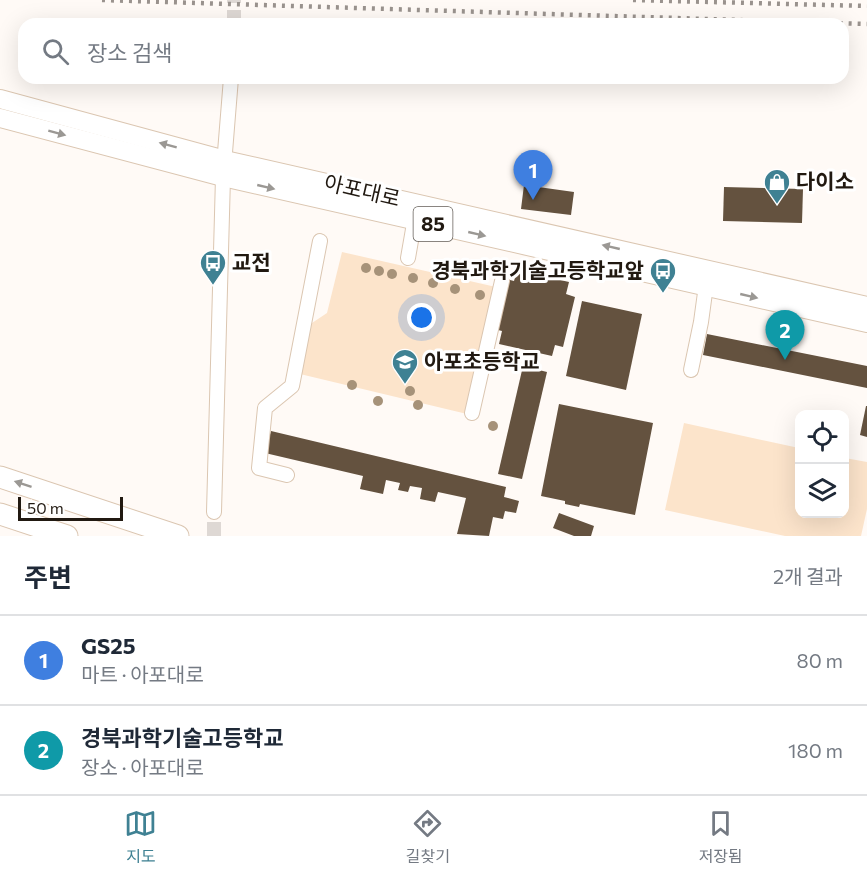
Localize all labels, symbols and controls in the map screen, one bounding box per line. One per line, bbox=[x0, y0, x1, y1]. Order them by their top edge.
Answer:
search box bbox=[18, 18, 849, 84]
icon: search bbox=[39, 35, 72, 68]
text: 장소 검색 bbox=[87, 39, 172, 66]
one-way arrow bbox=[47, 129, 66, 139]
one-way arrow bbox=[159, 140, 177, 150]
pin: 1 bbox=[514, 150, 552, 200]
shop icon: 다이소 bbox=[762, 167, 792, 205]
place label: 다이소 bbox=[796, 168, 854, 193]
street label: 아포대로 bbox=[322, 169, 403, 210]
one-way arrow bbox=[257, 183, 276, 192]
road number: 85 bbox=[414, 207, 452, 241]
one-way arrow bbox=[467, 230, 486, 240]
one-way arrow bbox=[602, 242, 620, 252]
bus stop icon: 교전 bbox=[198, 248, 228, 286]
place label: 교전 bbox=[232, 249, 271, 274]
bus stop icon: 경북과학기술고등학교앞 bbox=[648, 256, 678, 294]
place label: 경북과학기술고등학교앞 bbox=[431, 257, 644, 282]
one-way arrow bbox=[739, 292, 758, 301]
your location bbox=[407, 303, 436, 332]
pin: 2 bbox=[766, 310, 804, 360]
school or university icon: 아포초등학교 bbox=[390, 347, 420, 385]
place label: 아포초등학교 bbox=[424, 348, 540, 373]
map controls bbox=[795, 410, 849, 518]
button: locate bbox=[795, 410, 849, 464]
button: layers bbox=[795, 464, 849, 518]
one-way arrow bbox=[14, 479, 32, 489]
scale bar bbox=[18, 494, 123, 522]
text: 50 m bbox=[27, 498, 64, 517]
text: 주변 bbox=[24, 561, 72, 592]
text: 2개 결과 bbox=[773, 564, 843, 588]
text: GS25 bbox=[81, 632, 136, 659]
text: 1 bbox=[39, 648, 48, 672]
text: 80 m bbox=[797, 648, 843, 672]
text: 마트 · 아포대로 bbox=[81, 662, 204, 686]
text: 경북과학기술고등학교 bbox=[81, 724, 283, 751]
text: 2 bbox=[38, 738, 49, 762]
text: 180 m bbox=[788, 738, 843, 762]
text: 장소 · 아포대로 bbox=[81, 755, 204, 779]
tab: 지도 bbox=[124, 807, 157, 867]
tab: 길찾기 bbox=[406, 807, 450, 867]
tab: 저장됨 bbox=[699, 807, 743, 867]

